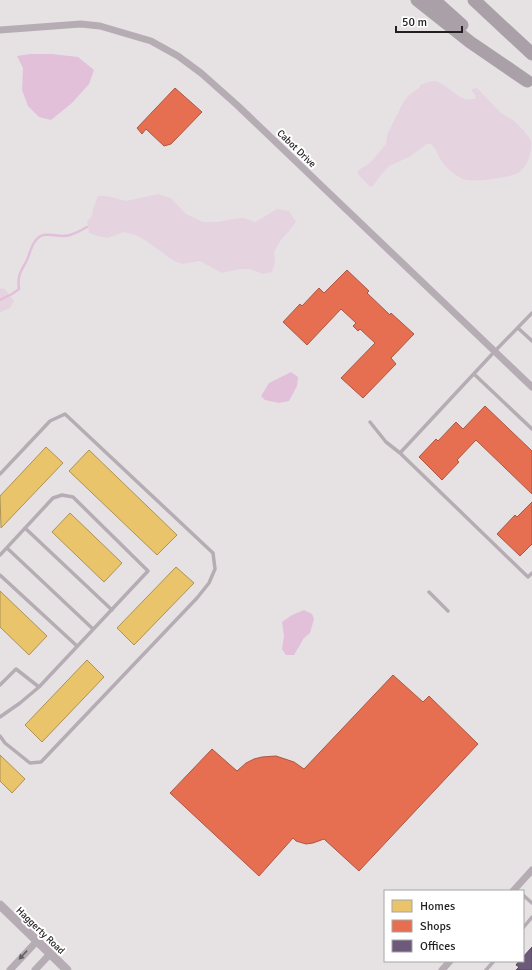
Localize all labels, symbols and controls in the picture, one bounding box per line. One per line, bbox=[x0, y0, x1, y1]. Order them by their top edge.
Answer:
scale bar bbox=[396, 8, 462, 34]
text: 50 m bbox=[402, 15, 427, 30]
street label: Cabot Drive bbox=[274, 127, 318, 170]
legend bbox=[384, 890, 524, 962]
text: Homes bbox=[420, 899, 455, 914]
street label: Haggerty Road bbox=[13, 904, 67, 957]
text: Shops bbox=[420, 919, 451, 934]
text: Offices bbox=[420, 939, 455, 954]
one-way arrow bbox=[19, 950, 28, 961]

